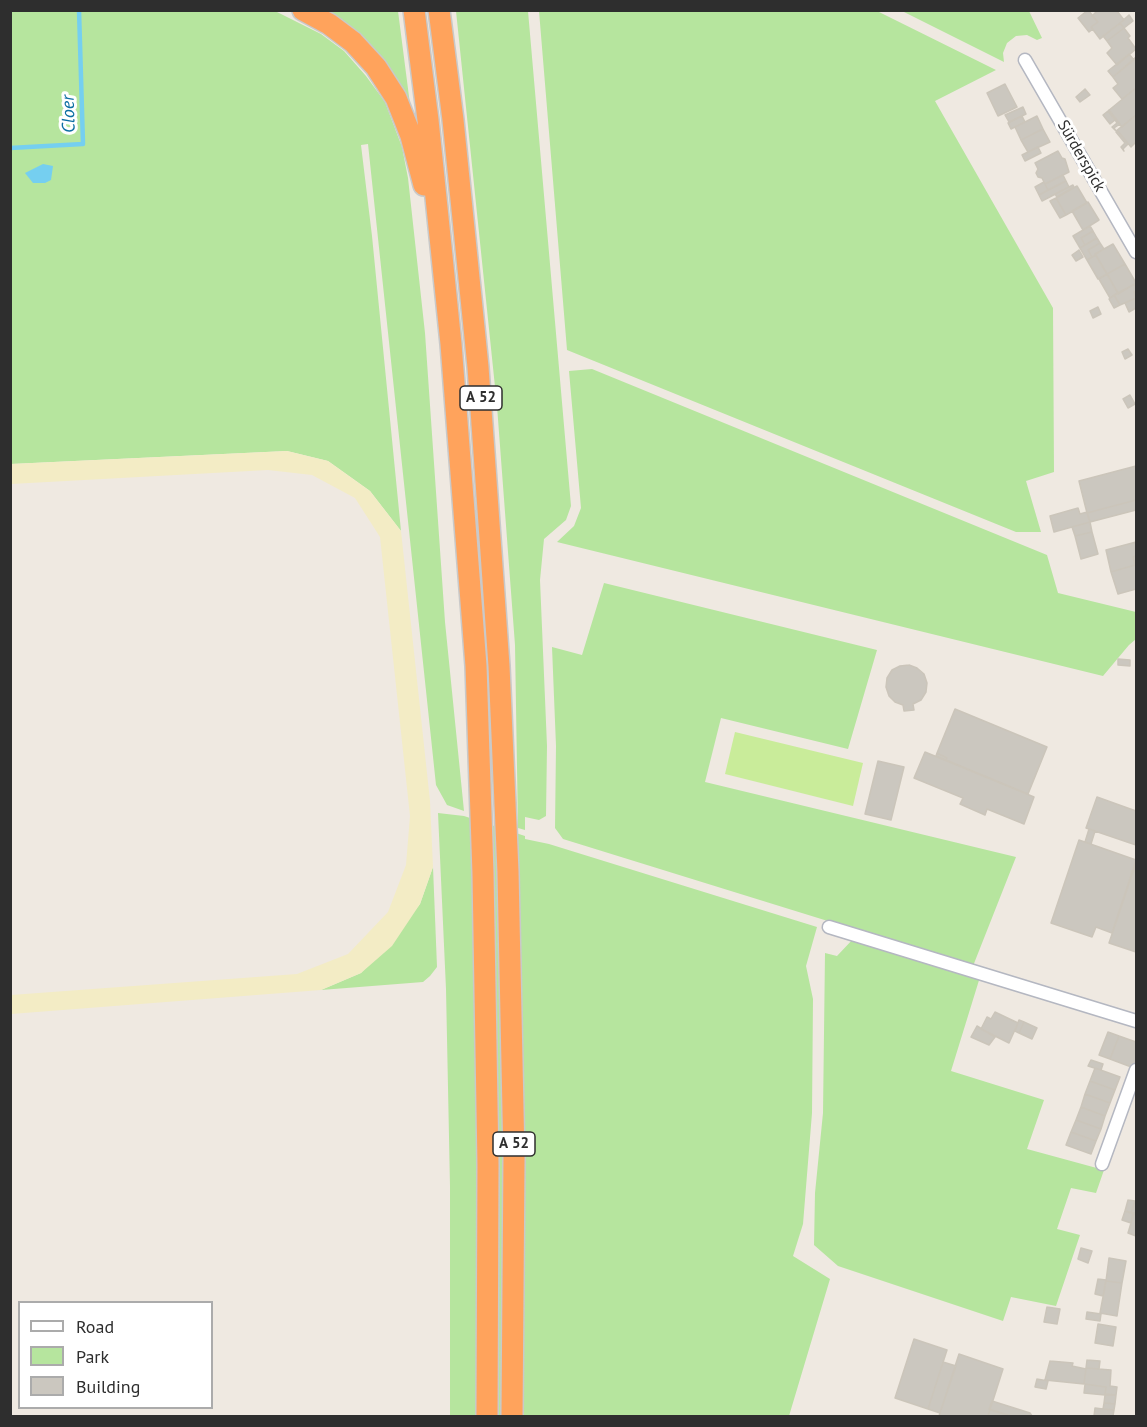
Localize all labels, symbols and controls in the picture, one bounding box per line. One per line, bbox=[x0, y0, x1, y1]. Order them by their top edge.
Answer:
water label: Cloer bbox=[58, 95, 80, 133]
street label: Sürderspick bbox=[1053, 117, 1109, 195]
road number: A 52 bbox=[460, 386, 502, 410]
road number: A 52 bbox=[493, 1132, 535, 1156]
legend bbox=[18, 1301, 213, 1409]
text: Road bbox=[76, 1315, 114, 1338]
text: Park bbox=[76, 1345, 109, 1368]
text: Building bbox=[76, 1375, 140, 1398]

